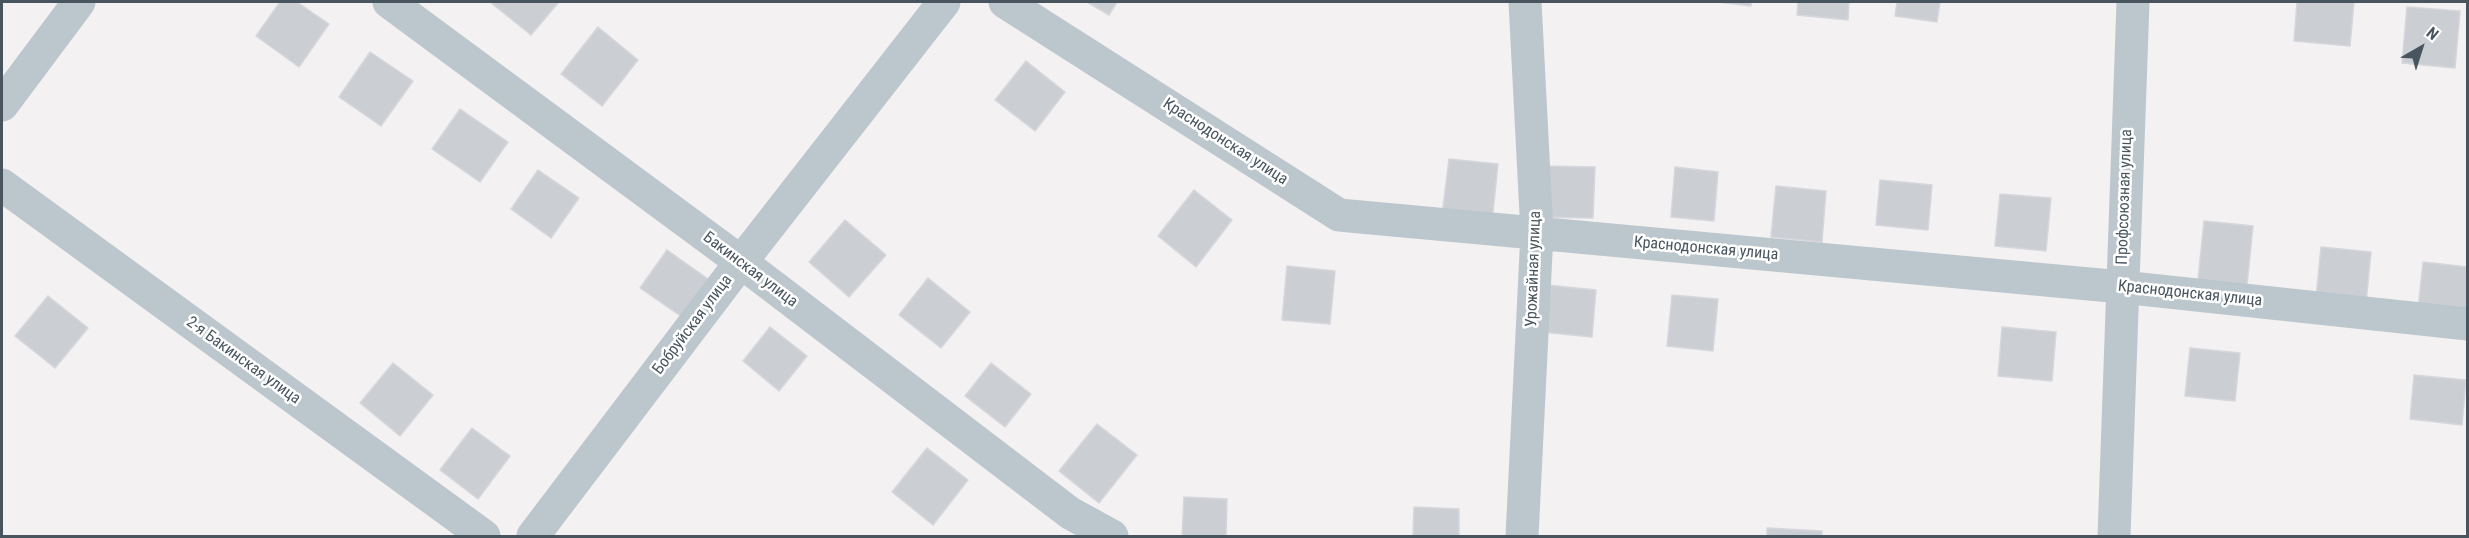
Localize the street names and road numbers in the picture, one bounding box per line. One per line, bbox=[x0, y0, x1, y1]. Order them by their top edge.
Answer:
street label: Краснодонская улица bbox=[1159, 94, 1291, 190]
street label: Профсоюзная улица bbox=[2113, 129, 2137, 265]
street label: Урожайная улица bbox=[1522, 211, 1546, 327]
street label: Бакинская улица bbox=[699, 228, 801, 312]
street label: Краснодонская улица bbox=[1633, 233, 1779, 265]
street label: Бобруйская улица bbox=[649, 271, 737, 379]
street label: Краснодонская улица bbox=[2117, 277, 2263, 311]
street label: 2-я Бакинская улица bbox=[182, 313, 304, 409]

